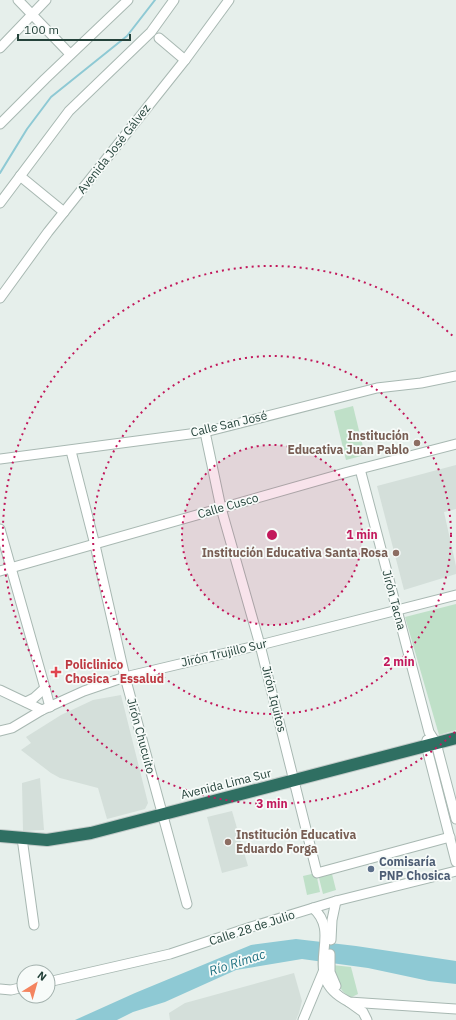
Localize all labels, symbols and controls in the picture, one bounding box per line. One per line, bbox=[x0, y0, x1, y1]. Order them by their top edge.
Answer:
scale bar bbox=[18, 16, 130, 42]
text: 100 m bbox=[24, 22, 59, 37]
street label: Avenida José Gálvez bbox=[74, 100, 154, 197]
street label: Calle San José bbox=[189, 407, 269, 440]
place label: Institución Educativa Juan Pablo bbox=[287, 428, 409, 457]
marker: Institución Educativa Juan Pablo bbox=[412, 438, 422, 448]
street label: Calle Cusco bbox=[196, 490, 260, 521]
text: 1 min bbox=[346, 527, 378, 542]
centre of rings bbox=[265, 528, 279, 542]
place label: Institución Educativa Santa Rosa bbox=[202, 545, 388, 560]
marker: Institución Educativa Santa Rosa bbox=[391, 548, 401, 558]
street label: Jirón Tacna bbox=[379, 568, 410, 632]
street label: Jirón Trujillo Sur bbox=[180, 635, 269, 670]
text: 2 min bbox=[383, 654, 415, 669]
place label: Policlinico Chosica - Essalud bbox=[65, 657, 164, 686]
street label: Jirón Iquitos bbox=[259, 664, 290, 734]
marker: Policlinico Chosica - Essalud bbox=[50, 666, 62, 678]
street label: Jirón Chucuito bbox=[124, 696, 159, 776]
street label: Avenida Lima Sur bbox=[179, 765, 273, 802]
text: 3 min bbox=[256, 796, 288, 811]
place label: Institución Educativa Eduardo Forga bbox=[236, 827, 356, 856]
marker: Institución Educativa Eduardo Forga bbox=[223, 837, 233, 847]
place label: Comisaría PNP Chosica bbox=[379, 854, 451, 883]
marker: Comisaría PNP Chosica bbox=[366, 864, 376, 874]
street label: Calle 28 de Julio bbox=[207, 907, 297, 948]
water label: Río Rímac bbox=[207, 945, 268, 980]
north arrow bbox=[16, 964, 56, 1004]
text: N bbox=[35, 968, 49, 984]

